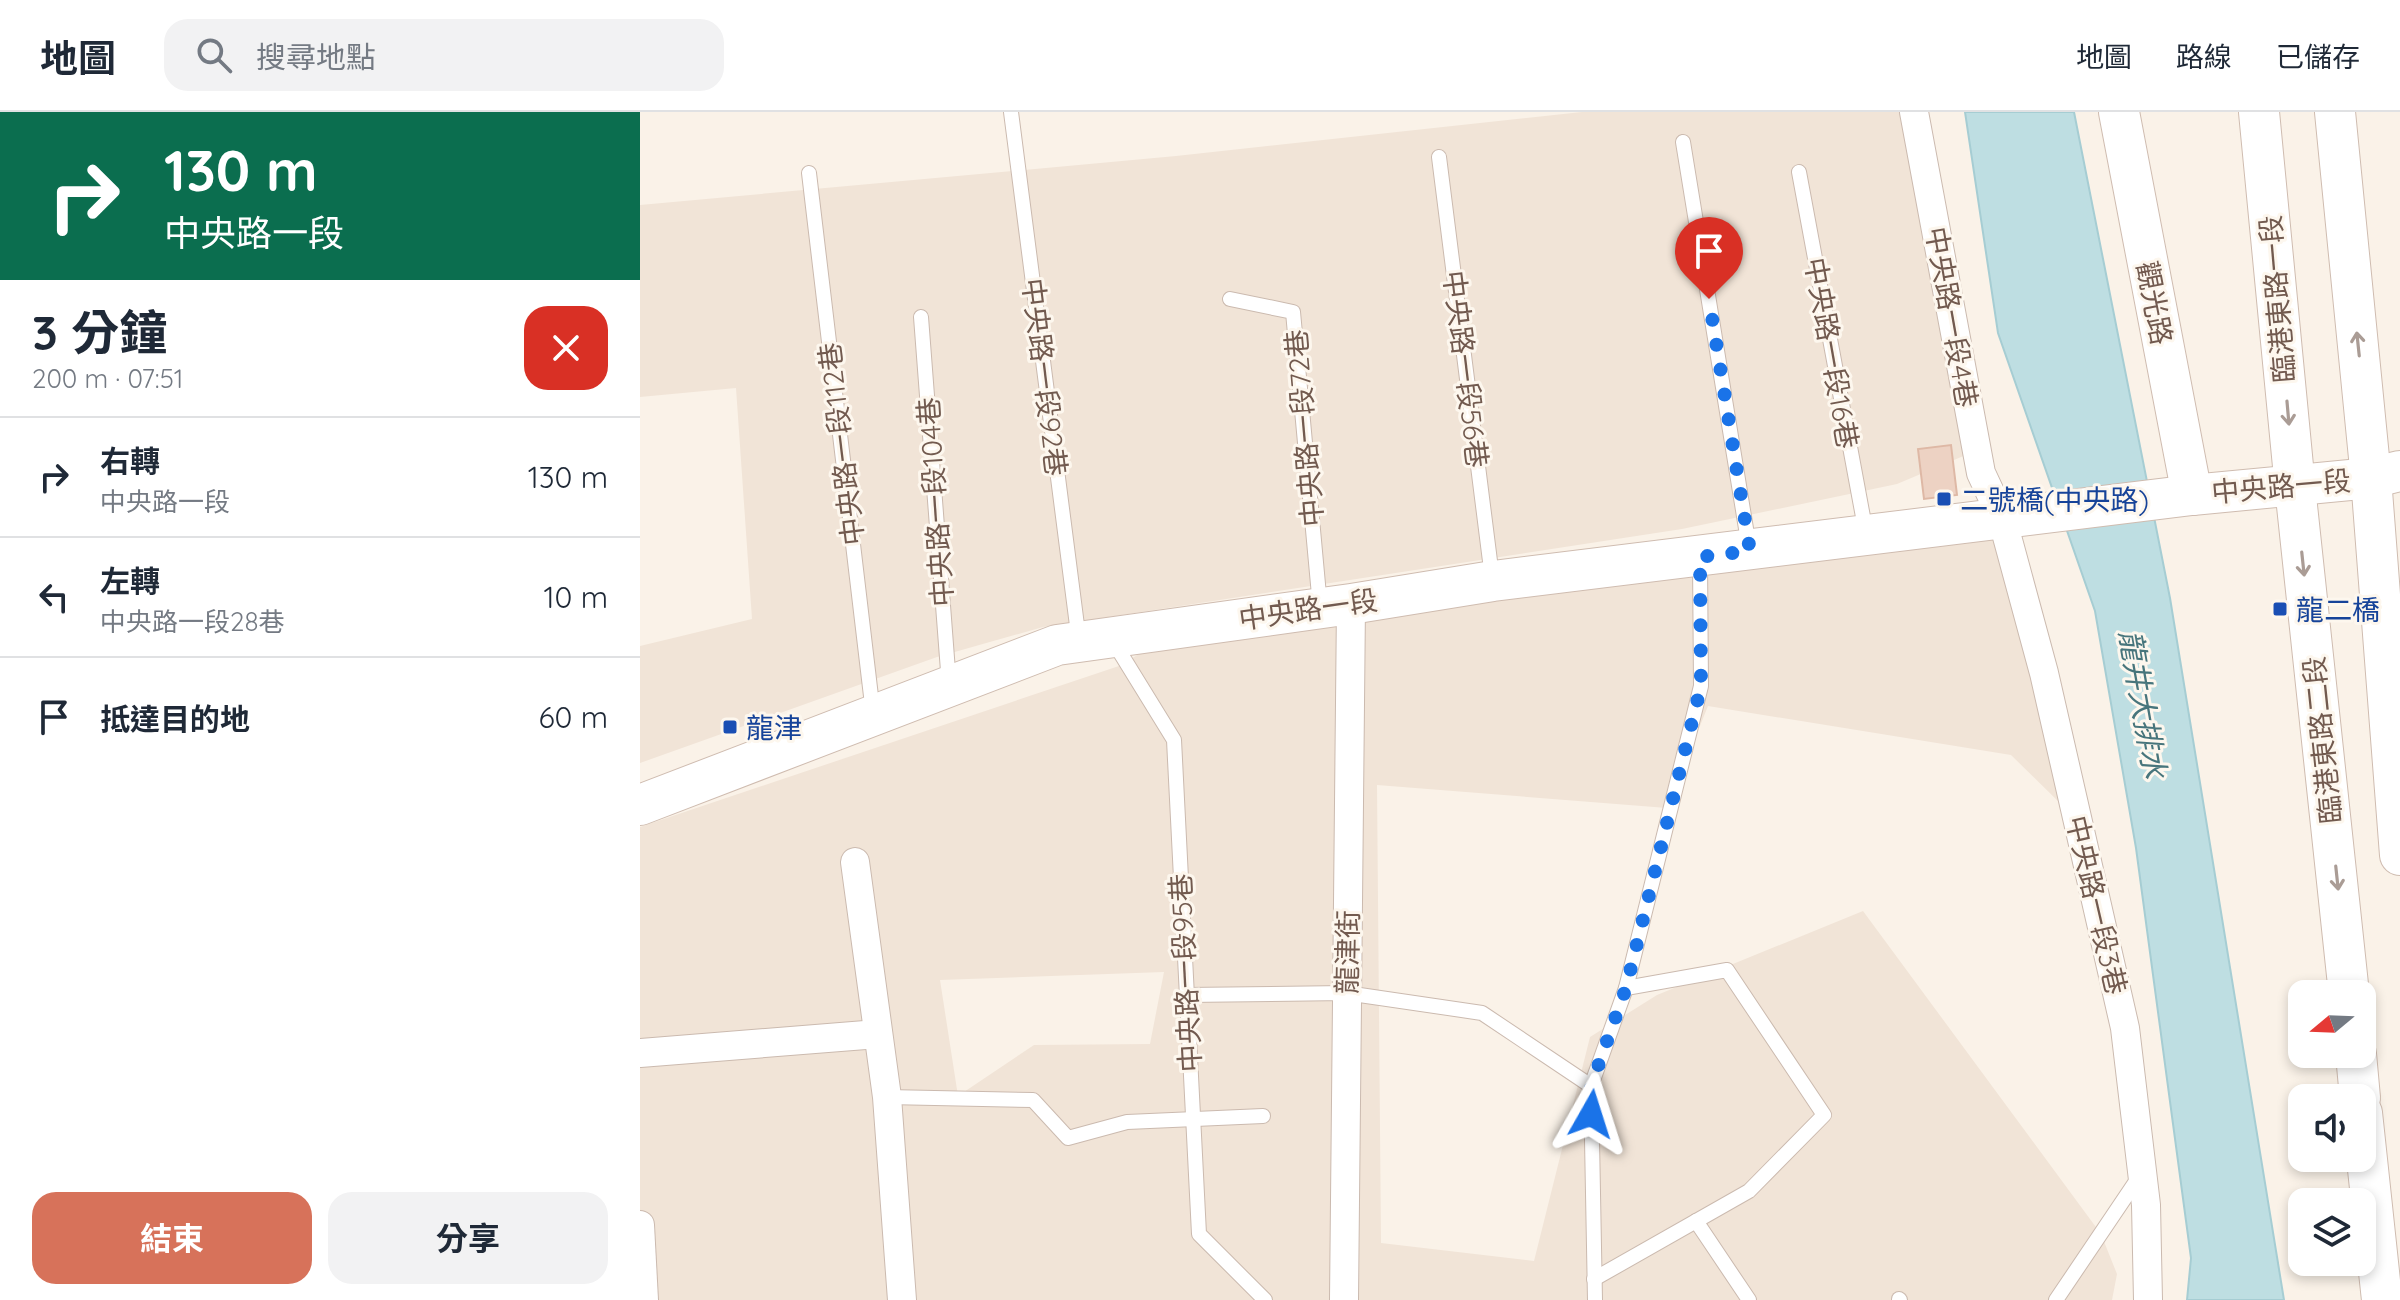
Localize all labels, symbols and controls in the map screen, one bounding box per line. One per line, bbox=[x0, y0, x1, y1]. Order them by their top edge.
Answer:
search box bbox=[164, 19, 724, 91]
icon: search bbox=[192, 33, 236, 77]
text: 地圖 bbox=[40, 34, 116, 82]
text: 搜尋地點 bbox=[256, 38, 376, 76]
text: 地圖 bbox=[2076, 39, 2132, 74]
text: 路線 bbox=[2176, 39, 2232, 74]
text: 已儲存 bbox=[2276, 39, 2360, 74]
text: 130 m bbox=[164, 135, 318, 205]
icon: right bbox=[32, 144, 136, 248]
text: 中央路一段 bbox=[164, 210, 344, 255]
street label: 臨港東路一段 bbox=[2252, 214, 2302, 384]
pin bbox=[1675, 217, 1743, 299]
street label: 中央路一段4巷 bbox=[1919, 224, 1985, 410]
icon: arrive bbox=[1687, 229, 1731, 273]
street label: 中央路一段16巷 bbox=[1798, 255, 1866, 451]
street label: 觀光路 bbox=[2130, 258, 2180, 348]
street label: 中央路一段56巷 bbox=[1437, 268, 1495, 470]
street label: 中央路一段92巷 bbox=[1015, 276, 1075, 478]
text: 3 分鐘 bbox=[32, 302, 167, 362]
button: close bbox=[524, 306, 608, 390]
street label: 中央路一段72巷 bbox=[1278, 328, 1330, 528]
one-way arrow bbox=[2350, 332, 2365, 358]
street label: 中央路一段112巷 bbox=[811, 341, 871, 547]
text: 200 m · 07:51 bbox=[32, 362, 183, 395]
street label: 中央路一段104巷 bbox=[910, 396, 960, 608]
one-way arrow bbox=[2280, 399, 2295, 426]
text: 右轉 bbox=[100, 442, 160, 480]
icon: right bbox=[32, 455, 76, 499]
text: 130 m bbox=[528, 458, 608, 496]
street label: 中央路一段 bbox=[2210, 462, 2352, 510]
place label: 二號橋(中央路) bbox=[1960, 482, 2149, 517]
text: 中央路一段 bbox=[100, 485, 230, 518]
marker: 二號橋(中央路) bbox=[1935, 490, 1953, 508]
one-way arrow bbox=[2296, 550, 2311, 577]
text: 左轉 bbox=[100, 562, 160, 600]
icon: left bbox=[32, 575, 76, 619]
text: 10 m bbox=[544, 578, 608, 616]
street label: 中央路一段 bbox=[1236, 582, 1380, 636]
place label: 龍二橋 bbox=[2296, 592, 2380, 627]
marker: 龍二橋 bbox=[2271, 600, 2289, 618]
text: 中央路一段28巷 bbox=[100, 605, 284, 638]
water label: 龍井大排水 bbox=[2111, 627, 2175, 783]
street label: 臨港東路二段 bbox=[2296, 655, 2348, 825]
icon: arrive bbox=[32, 695, 76, 739]
text: 60 m bbox=[538, 698, 608, 736]
text: 抵達目的地 bbox=[100, 700, 250, 738]
place label: 龍津 bbox=[746, 710, 802, 745]
marker: 龍津 bbox=[721, 718, 739, 736]
street label: 中央路一段3巷 bbox=[2059, 812, 2135, 998]
one-way arrow bbox=[2329, 864, 2344, 891]
street label: 中央路一段95巷 bbox=[1162, 873, 1208, 1073]
street label: 龍津街 bbox=[1329, 910, 1365, 994]
north arrow bbox=[2288, 980, 2376, 1068]
map controls bbox=[2288, 980, 2376, 1276]
position arrow bbox=[1549, 1072, 1633, 1156]
button: sound bbox=[2288, 1084, 2376, 1172]
button: layers bbox=[2288, 1188, 2376, 1276]
button: 結束 bbox=[32, 1192, 312, 1284]
button: 分享 bbox=[328, 1192, 608, 1284]

